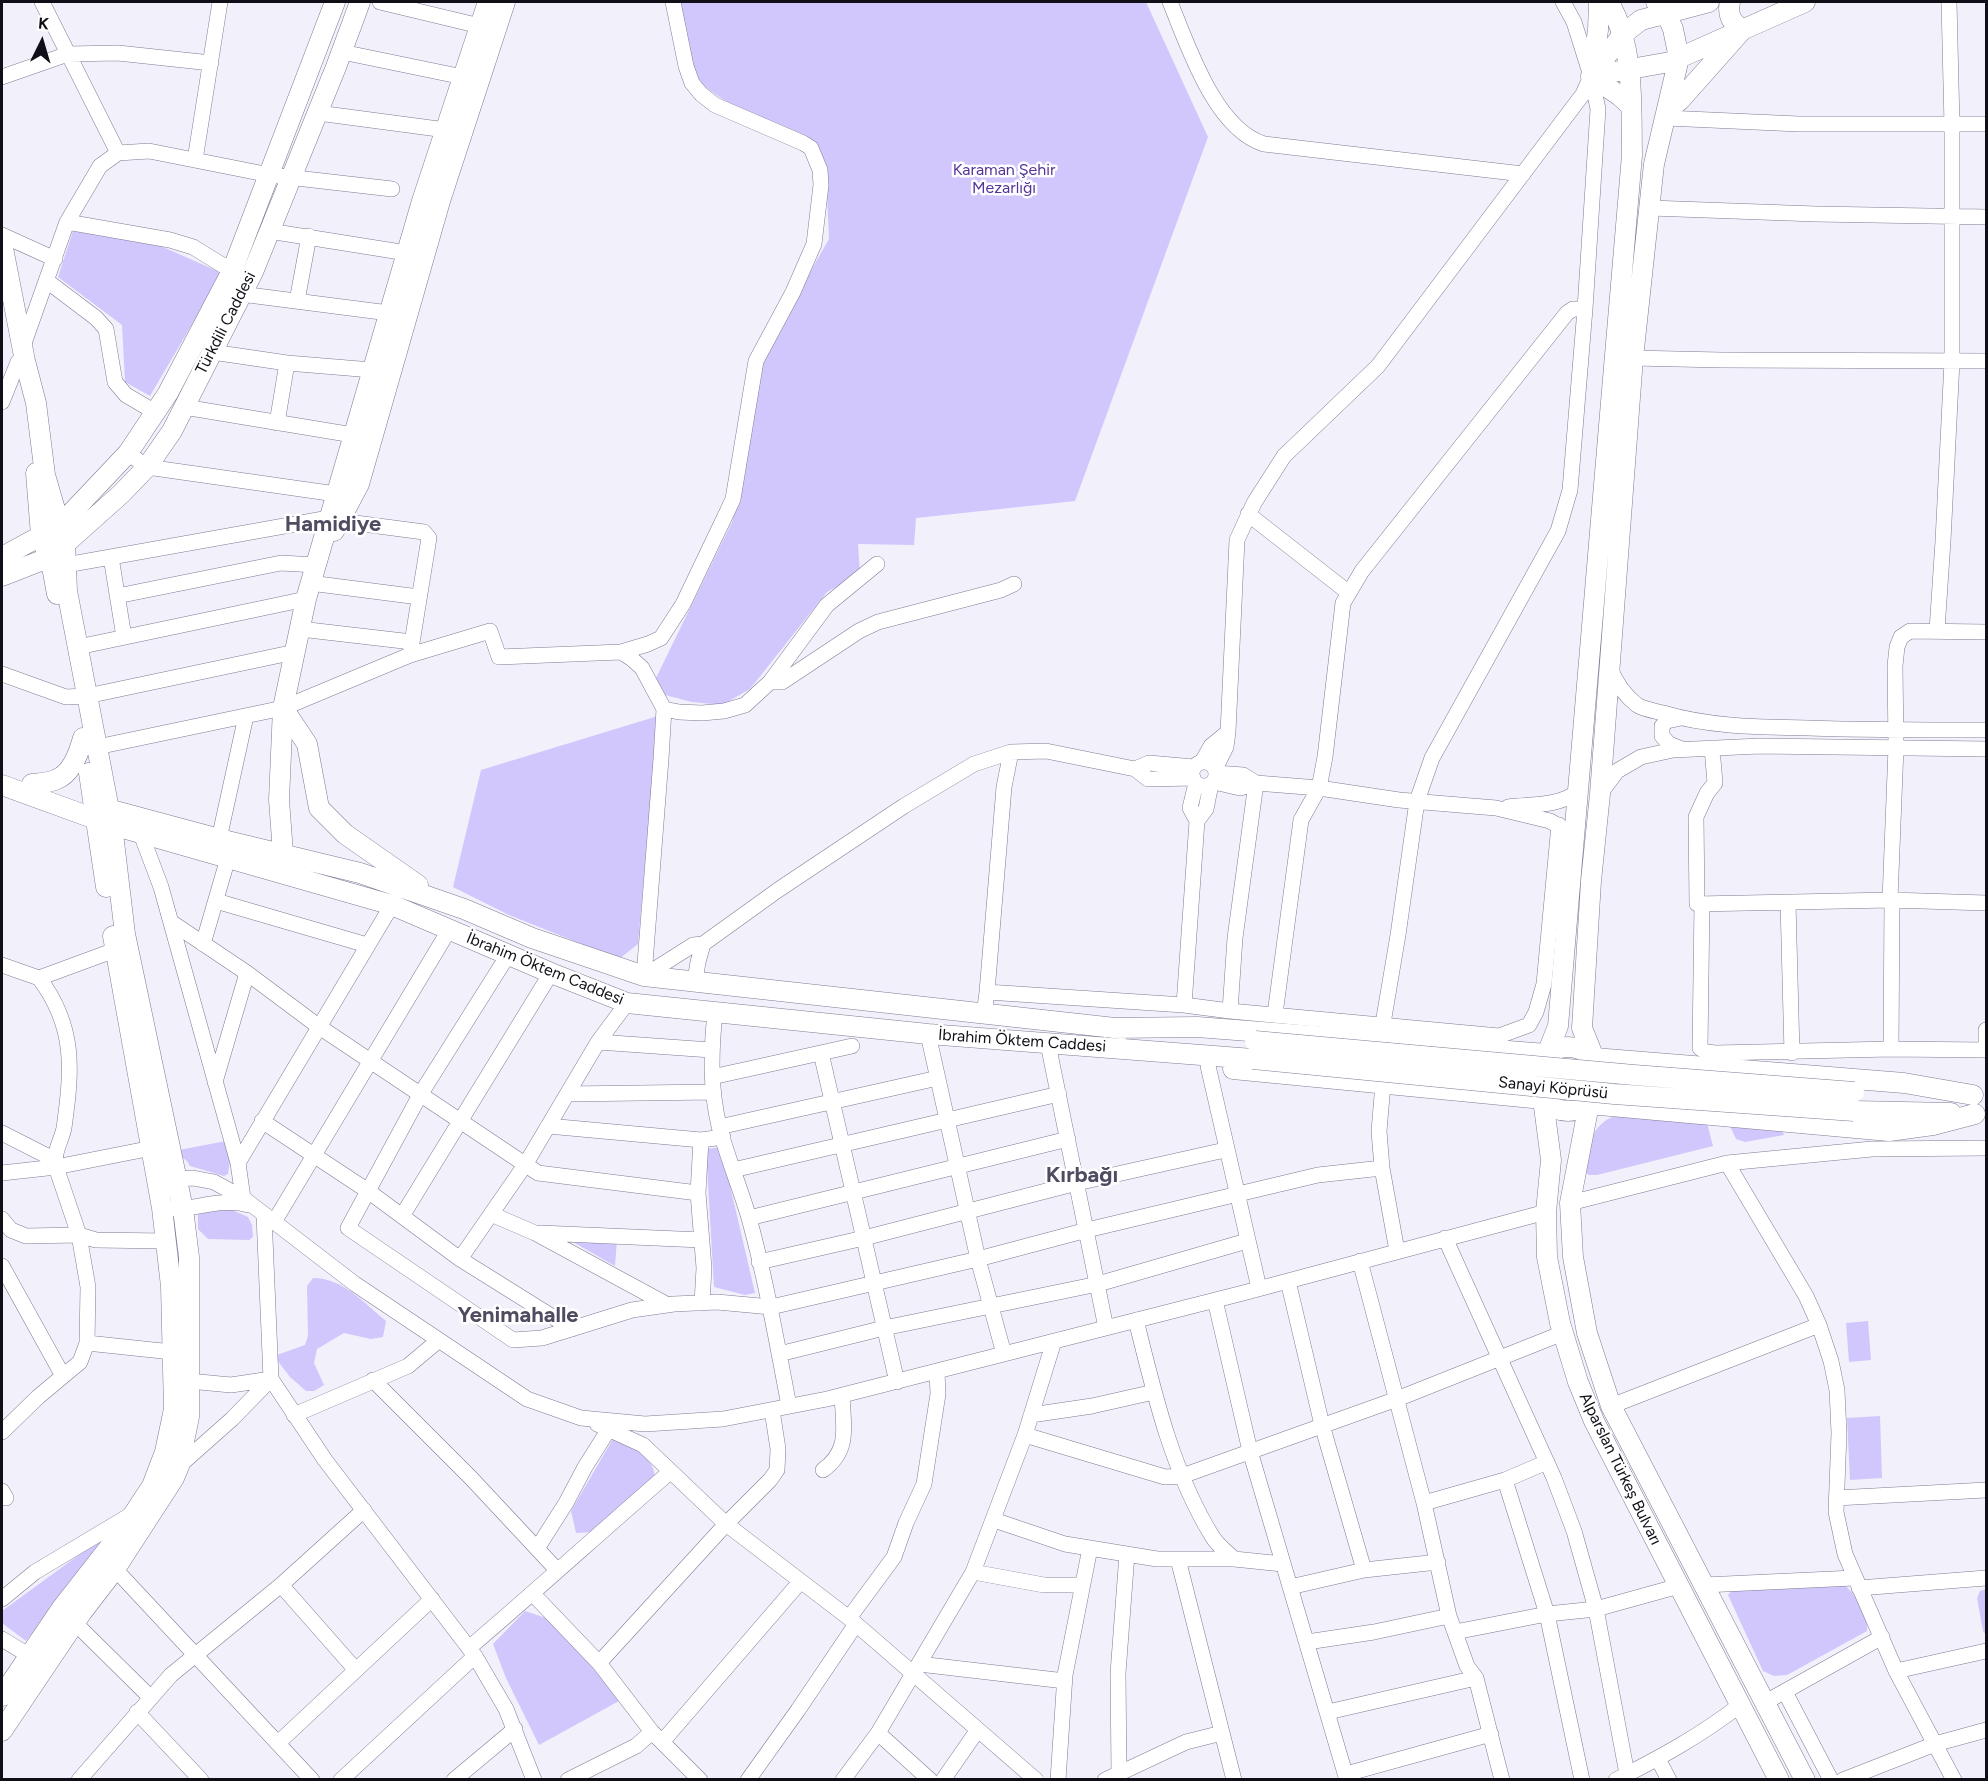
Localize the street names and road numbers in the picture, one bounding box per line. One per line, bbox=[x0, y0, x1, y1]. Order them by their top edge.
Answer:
street label: Türkdili Caddesi bbox=[192, 268, 260, 378]
street label: İbrahim Öktem Caddesi bbox=[463, 929, 627, 1009]
street label: İbrahim Öktem Caddesi bbox=[937, 1026, 1107, 1056]
street label: Sanayi Köprüsü bbox=[1497, 1073, 1609, 1103]
street label: Alparslan Türkeş Bulvarı bbox=[1575, 1390, 1665, 1548]

